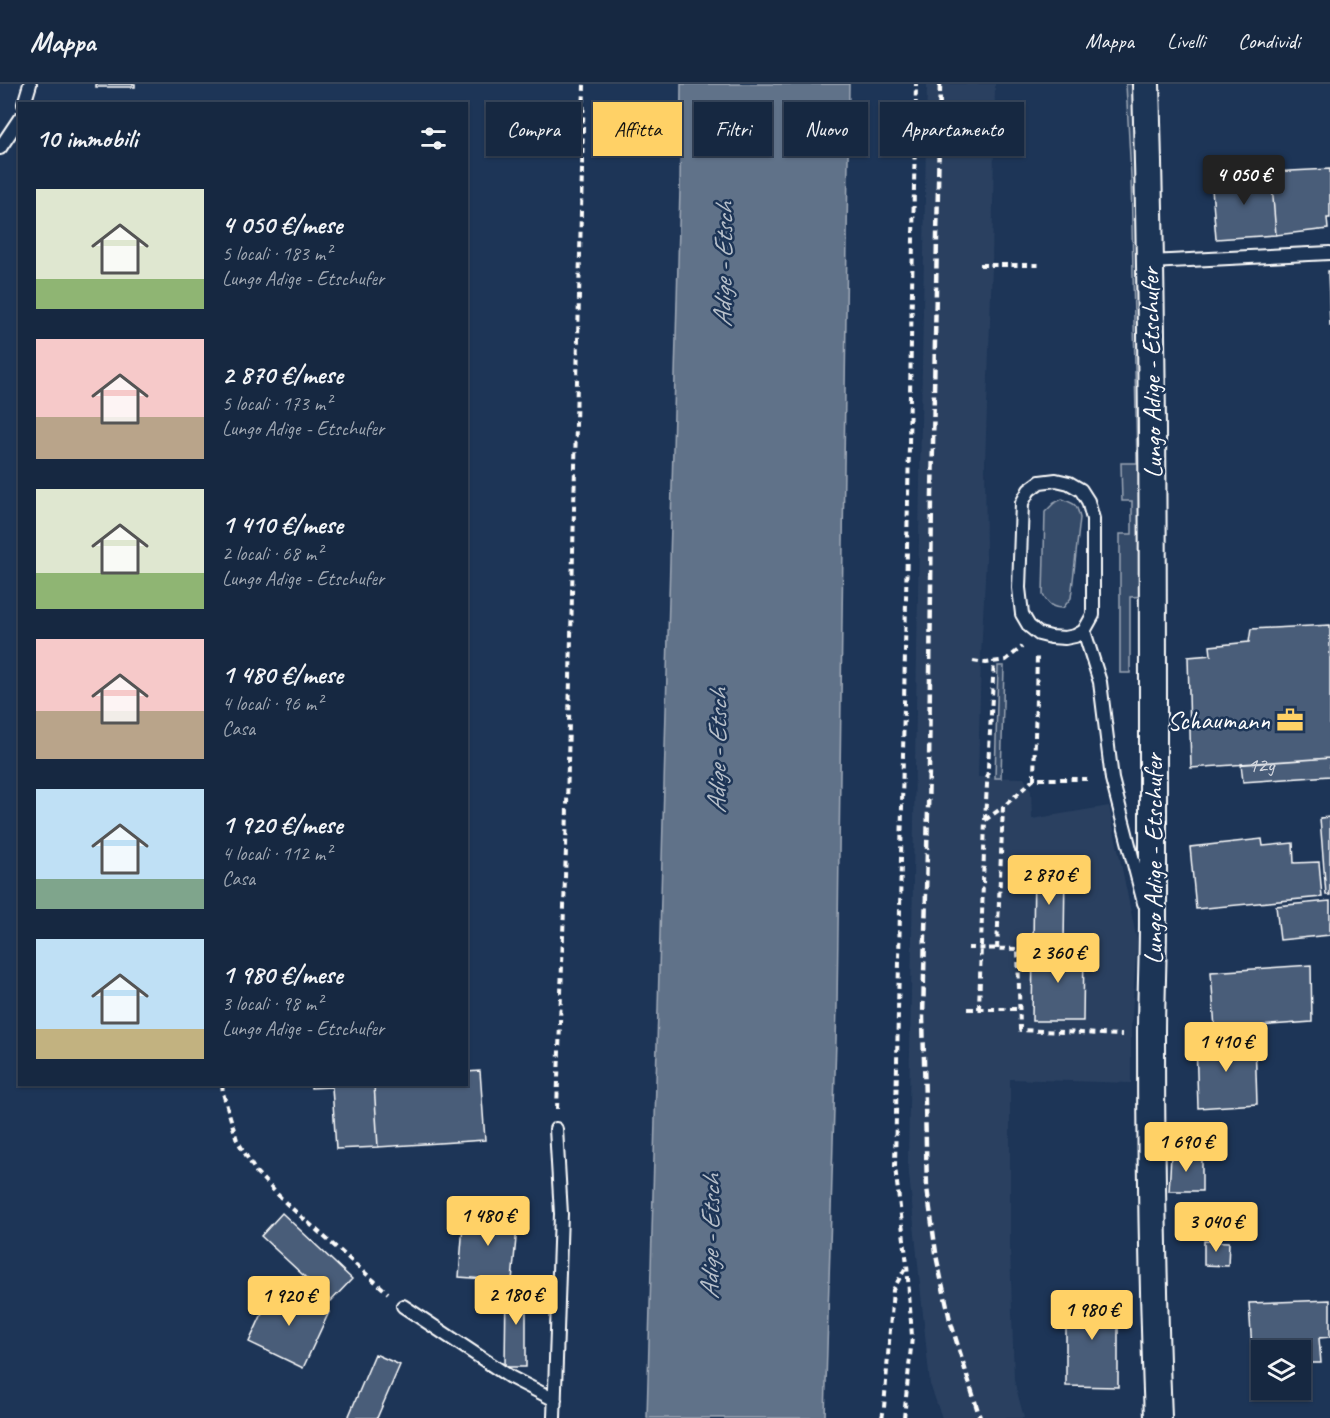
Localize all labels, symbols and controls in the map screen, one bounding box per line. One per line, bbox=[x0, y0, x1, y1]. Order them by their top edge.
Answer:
text: Mappa bbox=[30, 24, 96, 59]
text: Mappa bbox=[1085, 28, 1134, 54]
text: Livelli bbox=[1167, 28, 1205, 54]
text: Condividi bbox=[1238, 28, 1300, 54]
chip: Compra bbox=[486, 102, 581, 156]
chip: Affitta bbox=[593, 102, 682, 156]
chip: Filtri bbox=[694, 102, 772, 156]
chip: Nuovo bbox=[784, 102, 868, 156]
chip: Appartamento bbox=[880, 102, 1024, 156]
text: 10 immobili bbox=[36, 122, 137, 155]
icon: filters bbox=[417, 122, 450, 155]
pin: 4 050 € bbox=[1189, 155, 1299, 206]
text: 4 050 € bbox=[1217, 162, 1271, 187]
water label: Adige - Etsch bbox=[705, 200, 741, 328]
text: 4 050 €/mese bbox=[222, 208, 343, 241]
icon: home bbox=[84, 213, 156, 285]
text: 5 locali · 183 m² bbox=[222, 241, 331, 266]
street label: Lungo Adige - Etschufer bbox=[1133, 265, 1170, 479]
text: Lungo Adige - Etschufer bbox=[222, 266, 384, 291]
text: 2 870 €/mese bbox=[222, 358, 343, 391]
icon: home bbox=[84, 363, 156, 435]
text: 5 locali · 173 m² bbox=[222, 391, 331, 416]
text: Lungo Adige - Etschufer bbox=[222, 416, 384, 441]
text: 1 410 €/mese bbox=[222, 508, 343, 541]
icon: home bbox=[84, 513, 156, 585]
text: 2 locali · 68 m² bbox=[222, 541, 322, 566]
text: Lungo Adige - Etschufer bbox=[222, 566, 384, 591]
text: 1 480 €/mese bbox=[222, 658, 343, 691]
icon: home bbox=[84, 663, 156, 735]
water label: Adige - Etsch bbox=[699, 686, 735, 814]
text: 4 locali · 96 m² bbox=[222, 691, 322, 716]
place label: Schaumann bbox=[1167, 704, 1270, 737]
office icon: Schaumann bbox=[1275, 705, 1305, 735]
text: Casa bbox=[222, 716, 255, 741]
street label: Lungo Adige - Etschufer bbox=[1137, 751, 1170, 964]
house number: 12g bbox=[1247, 751, 1276, 779]
text: 1 920 €/mese bbox=[222, 808, 343, 841]
icon: home bbox=[84, 813, 156, 885]
text: 4 locali · 112 m² bbox=[222, 841, 331, 866]
pin: 2 870 € bbox=[994, 855, 1104, 906]
text: 2 870 € bbox=[1022, 862, 1076, 887]
text: Casa bbox=[222, 866, 255, 891]
pin: 2 360 € bbox=[1003, 933, 1113, 984]
text: 2 360 € bbox=[1030, 940, 1086, 965]
text: 1 980 €/mese bbox=[222, 958, 343, 991]
icon: home bbox=[84, 963, 156, 1035]
text: 3 locali · 98 m² bbox=[222, 991, 322, 1016]
text: Lungo Adige - Etschufer bbox=[222, 1016, 384, 1041]
pin: 1 410 € bbox=[1171, 1022, 1281, 1073]
text: 1 410 € bbox=[1199, 1029, 1253, 1054]
pin: 1 690 € bbox=[1131, 1122, 1241, 1173]
text: 1 690 € bbox=[1159, 1129, 1213, 1154]
water label: Adige - Etsch bbox=[692, 1172, 728, 1300]
pin: 1 480 € bbox=[433, 1196, 543, 1247]
pin: 3 040 € bbox=[1161, 1202, 1271, 1253]
text: 1 480 € bbox=[461, 1203, 515, 1228]
text: 3 040 € bbox=[1189, 1209, 1243, 1234]
pin: 2 180 € bbox=[461, 1275, 571, 1326]
pin: 1 920 € bbox=[234, 1276, 344, 1327]
text: 2 180 € bbox=[489, 1282, 543, 1307]
text: 1 920 € bbox=[262, 1283, 316, 1308]
pin: 1 980 € bbox=[1037, 1290, 1147, 1341]
text: 1 980 € bbox=[1065, 1297, 1119, 1322]
map controls bbox=[1251, 1340, 1311, 1400]
button: layers bbox=[1251, 1340, 1311, 1400]

